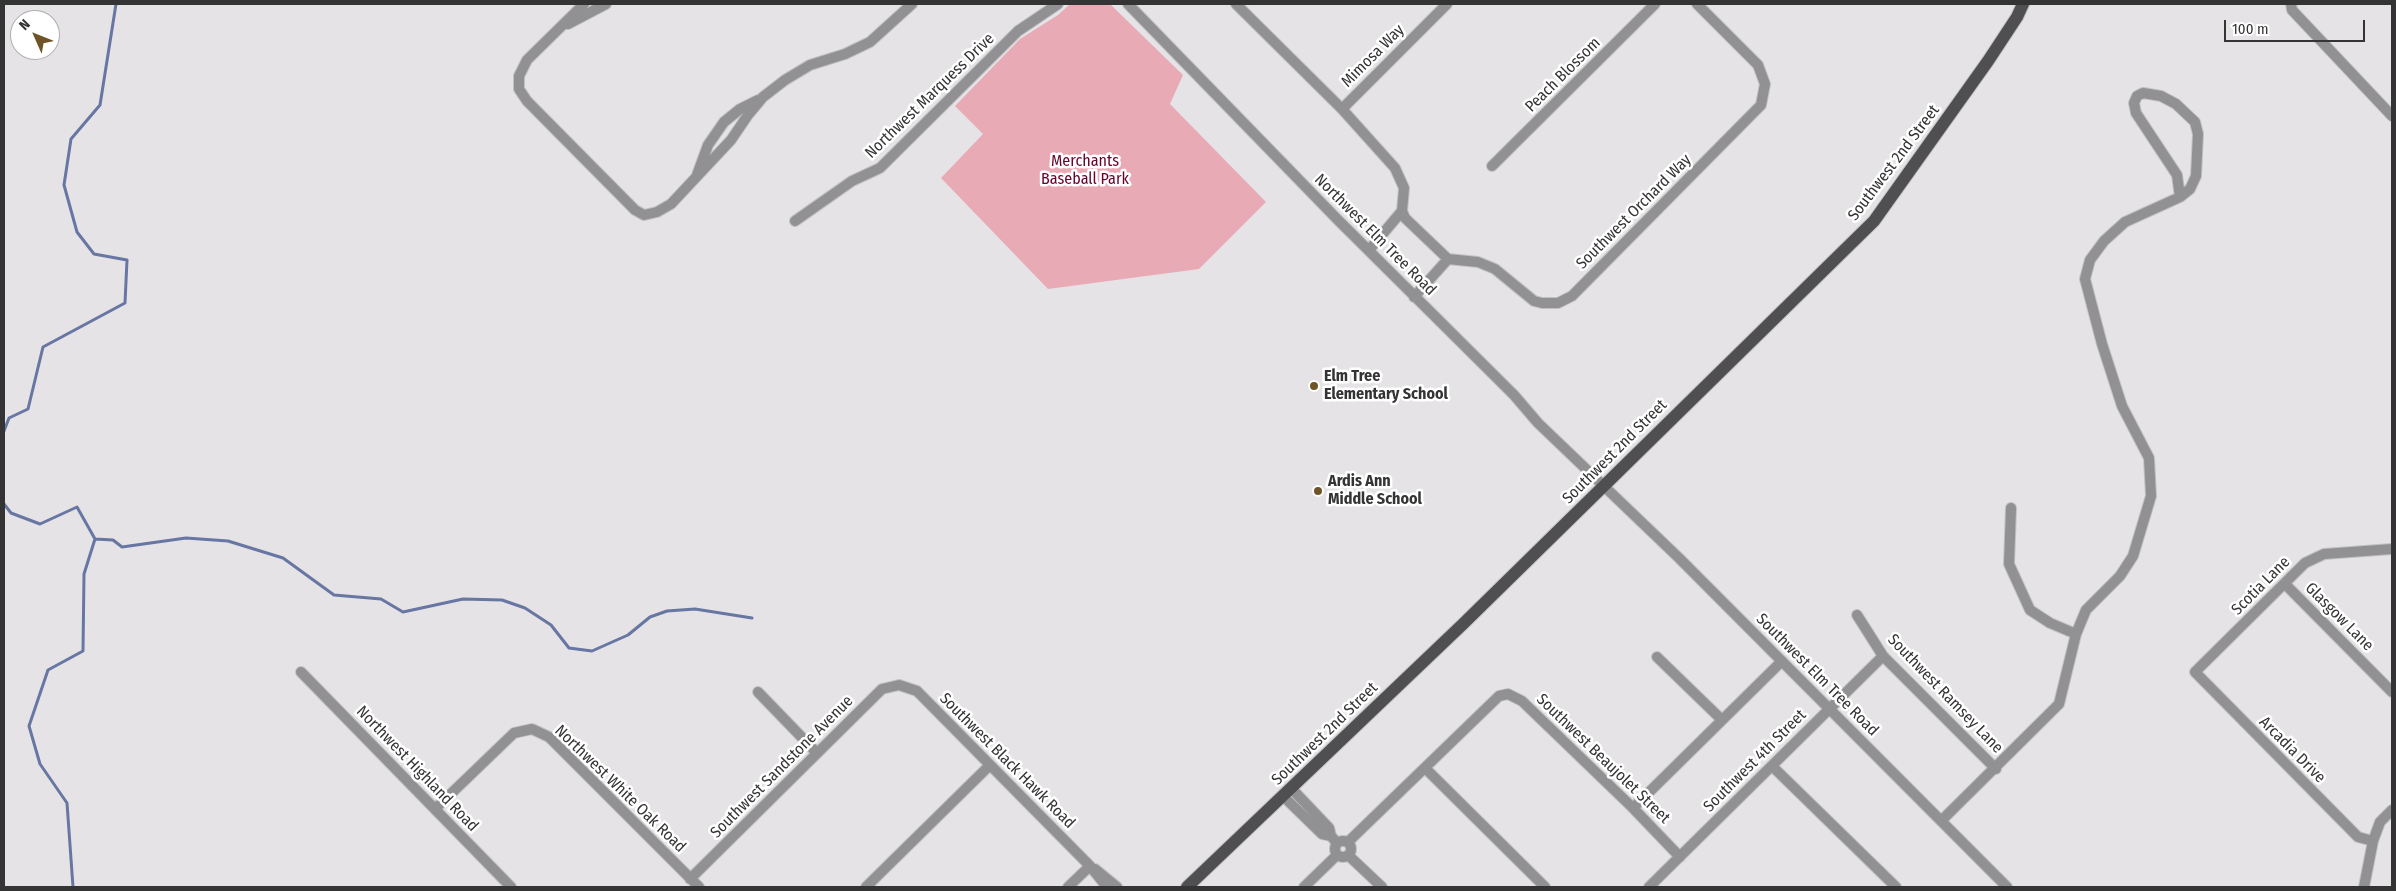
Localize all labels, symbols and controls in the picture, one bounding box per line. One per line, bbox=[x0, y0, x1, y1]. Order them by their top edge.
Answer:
north arrow bbox=[10, 10, 60, 60]
scale bar bbox=[2226, 10, 2367, 42]
text: N bbox=[16, 16, 34, 34]
text: 100 m bbox=[2232, 20, 2269, 38]
street label: Mimosa Way bbox=[1338, 21, 1408, 91]
street label: Northwest Marquess Drive bbox=[861, 29, 999, 163]
street label: Peach Blossom bbox=[1522, 34, 1604, 116]
street label: Southwest 2nd Street bbox=[1844, 101, 1944, 225]
street label: Southwest Orchard Way bbox=[1573, 151, 1695, 273]
park label: Merchants Baseball Park bbox=[1041, 152, 1129, 190]
street label: Northwest Elm Tree Road bbox=[1310, 170, 1440, 300]
place label: Elm Tree Elementary School bbox=[1324, 367, 1448, 405]
marker: Elm Tree Elementary School bbox=[1308, 380, 1320, 392]
street label: Southwest 2nd Street bbox=[1559, 396, 1671, 508]
place label: Ardis Ann Middle School bbox=[1328, 472, 1422, 510]
marker: Ardis Ann Middle School bbox=[1312, 485, 1324, 497]
street label: Scotia Lane bbox=[2228, 553, 2294, 619]
street label: Glasgow Lane bbox=[2301, 579, 2377, 655]
street label: Southwest Elm Tree Road bbox=[1752, 610, 1882, 740]
street label: Southwest Ramsey Lane bbox=[1883, 630, 2007, 758]
street label: Southwest 2nd Street bbox=[1268, 679, 1382, 789]
street label: Southwest Black Hawk Road bbox=[935, 689, 1079, 833]
street label: Southwest Beaujolet Street bbox=[1532, 690, 1674, 828]
street label: Southwest Sandstone Avenue bbox=[707, 692, 857, 842]
street label: Northwest Highland Road bbox=[352, 702, 482, 836]
street label: Southwest 4th Street bbox=[1700, 706, 1810, 816]
street label: Arcadia Drive bbox=[2255, 713, 2329, 787]
street label: Northwest White Oak Road bbox=[550, 721, 690, 857]

